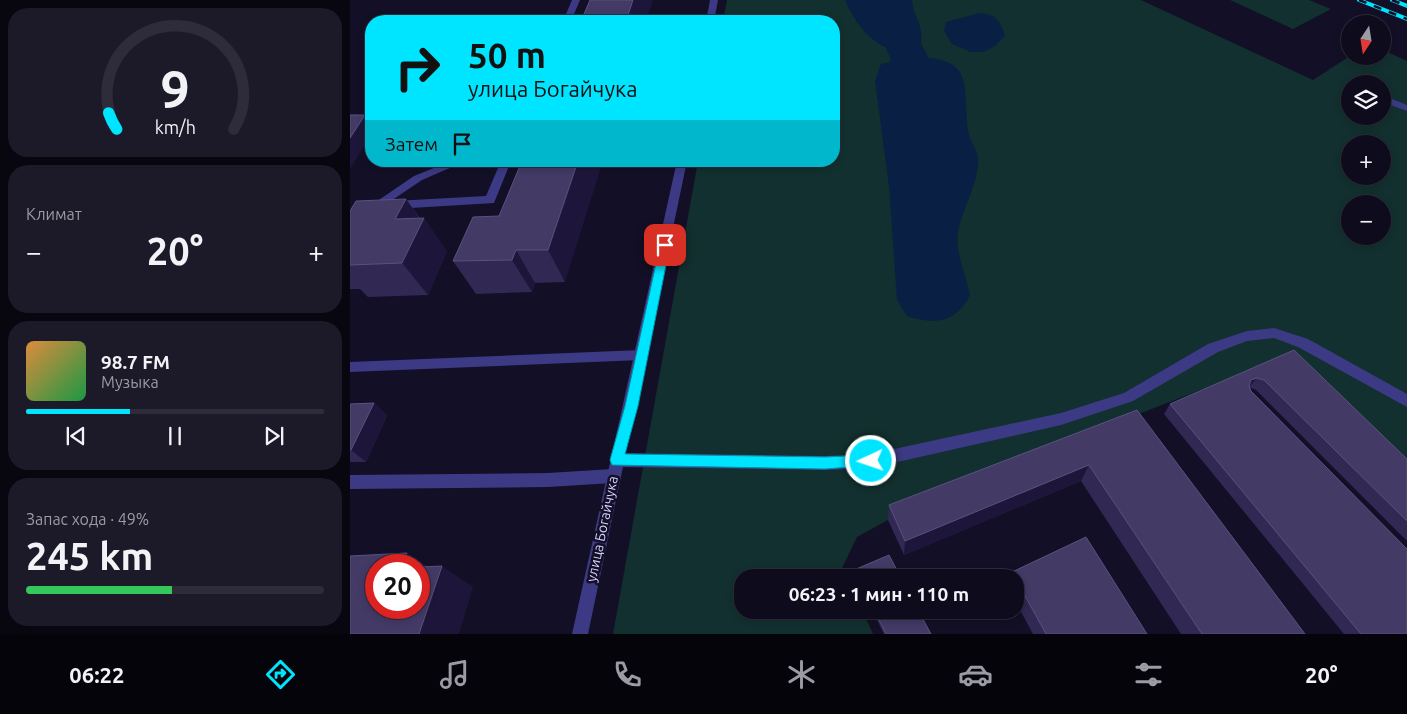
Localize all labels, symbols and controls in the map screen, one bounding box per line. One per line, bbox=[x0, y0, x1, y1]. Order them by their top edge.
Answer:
north arrow bbox=[1341, 15, 1391, 65]
map controls bbox=[1341, 15, 1391, 245]
icon: right bbox=[385, 35, 450, 100]
text: 50 m bbox=[468, 35, 546, 75]
text: 9 bbox=[160, 60, 190, 118]
button: layers bbox=[1341, 75, 1391, 125]
text: улица Богайчука bbox=[468, 76, 638, 101]
text: km/h bbox=[154, 117, 196, 137]
icon: arrive bbox=[448, 130, 476, 158]
text: Затем bbox=[385, 133, 438, 155]
button: + bbox=[1341, 135, 1391, 185]
button: − bbox=[1341, 195, 1391, 245]
text: Климат bbox=[26, 205, 82, 223]
pin bbox=[644, 224, 686, 266]
text: 20° bbox=[147, 230, 203, 272]
icon: arrive bbox=[651, 231, 679, 259]
text: − bbox=[26, 236, 42, 267]
text: + bbox=[308, 236, 324, 267]
text: 98.7 FM bbox=[101, 351, 170, 373]
text: Музыка bbox=[101, 373, 159, 391]
icon: previous bbox=[62, 422, 90, 450]
icon: pause bbox=[161, 422, 189, 450]
icon: next bbox=[260, 422, 288, 450]
position arrow bbox=[844, 434, 896, 486]
street label: улица Богайчука bbox=[583, 475, 621, 583]
text: Запас хода · 49% bbox=[26, 510, 149, 528]
text: 245 km bbox=[26, 535, 153, 577]
speed limit sign: 20 bbox=[365, 554, 430, 619]
text: 06:23 · 1 мин · 110 m bbox=[789, 583, 969, 605]
icon: directions bbox=[263, 657, 298, 692]
icon: music bbox=[437, 657, 472, 692]
icon: phone bbox=[610, 657, 645, 692]
icon: climate bbox=[784, 657, 819, 692]
icon: car bbox=[958, 657, 993, 692]
icon: filters bbox=[1131, 657, 1166, 692]
text: 06:22 bbox=[69, 662, 124, 687]
text: 20° bbox=[1305, 662, 1338, 687]

